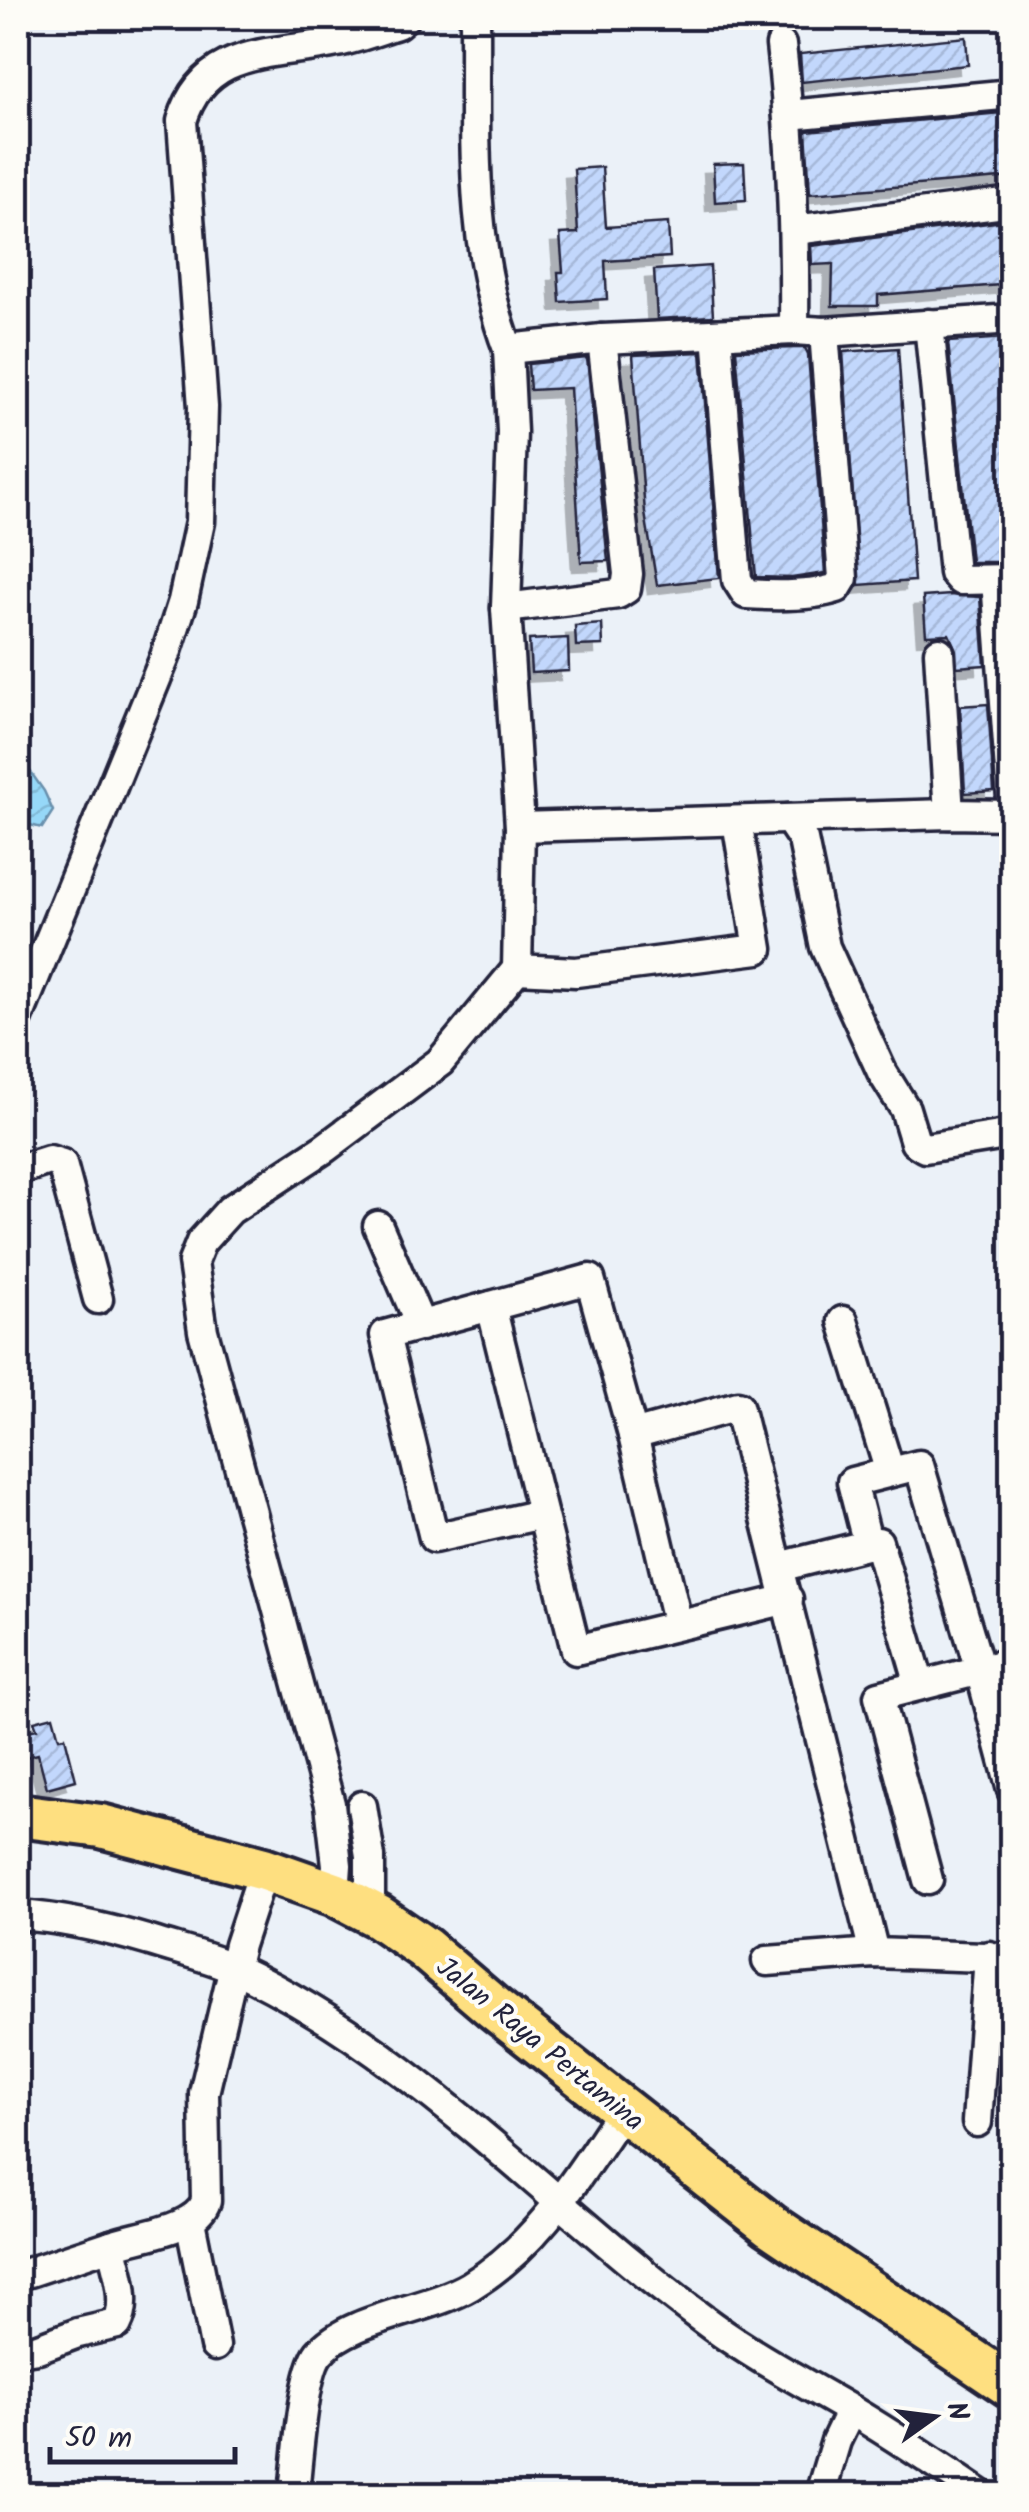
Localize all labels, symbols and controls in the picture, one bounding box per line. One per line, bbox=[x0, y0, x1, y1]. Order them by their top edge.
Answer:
street label: Jalan Raya Pertamina bbox=[425, 1946, 654, 2143]
north arrow bbox=[884, 2367, 984, 2467]
text: N bbox=[932, 2398, 980, 2426]
scale bar bbox=[50, 2402, 235, 2464]
text: 50 m bbox=[65, 2415, 132, 2463]

